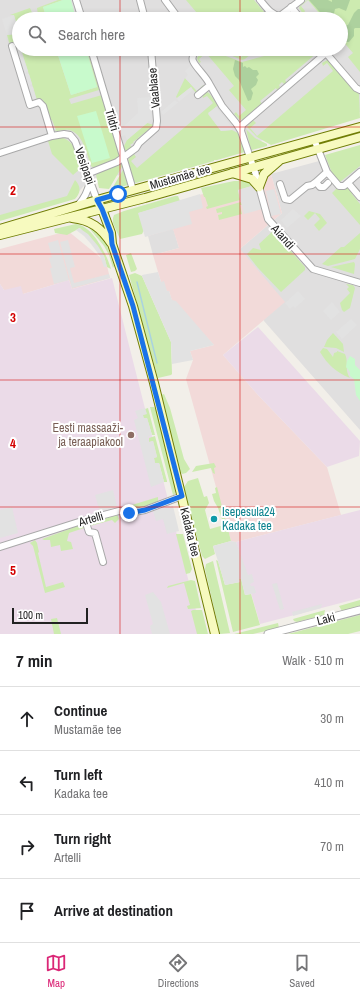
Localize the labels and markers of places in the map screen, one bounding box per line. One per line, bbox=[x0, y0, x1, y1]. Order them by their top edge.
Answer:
place label: Eesti massaaži- ja teraapiakool bbox=[52, 420, 124, 450]
marker: Eesti massaaži- ja teraapiakool bbox=[126, 430, 136, 440]
place label: Isepesula24 Kadaka tee bbox=[222, 504, 276, 534]
marker: Isepesula24 Kadaka tee bbox=[209, 514, 219, 524]

